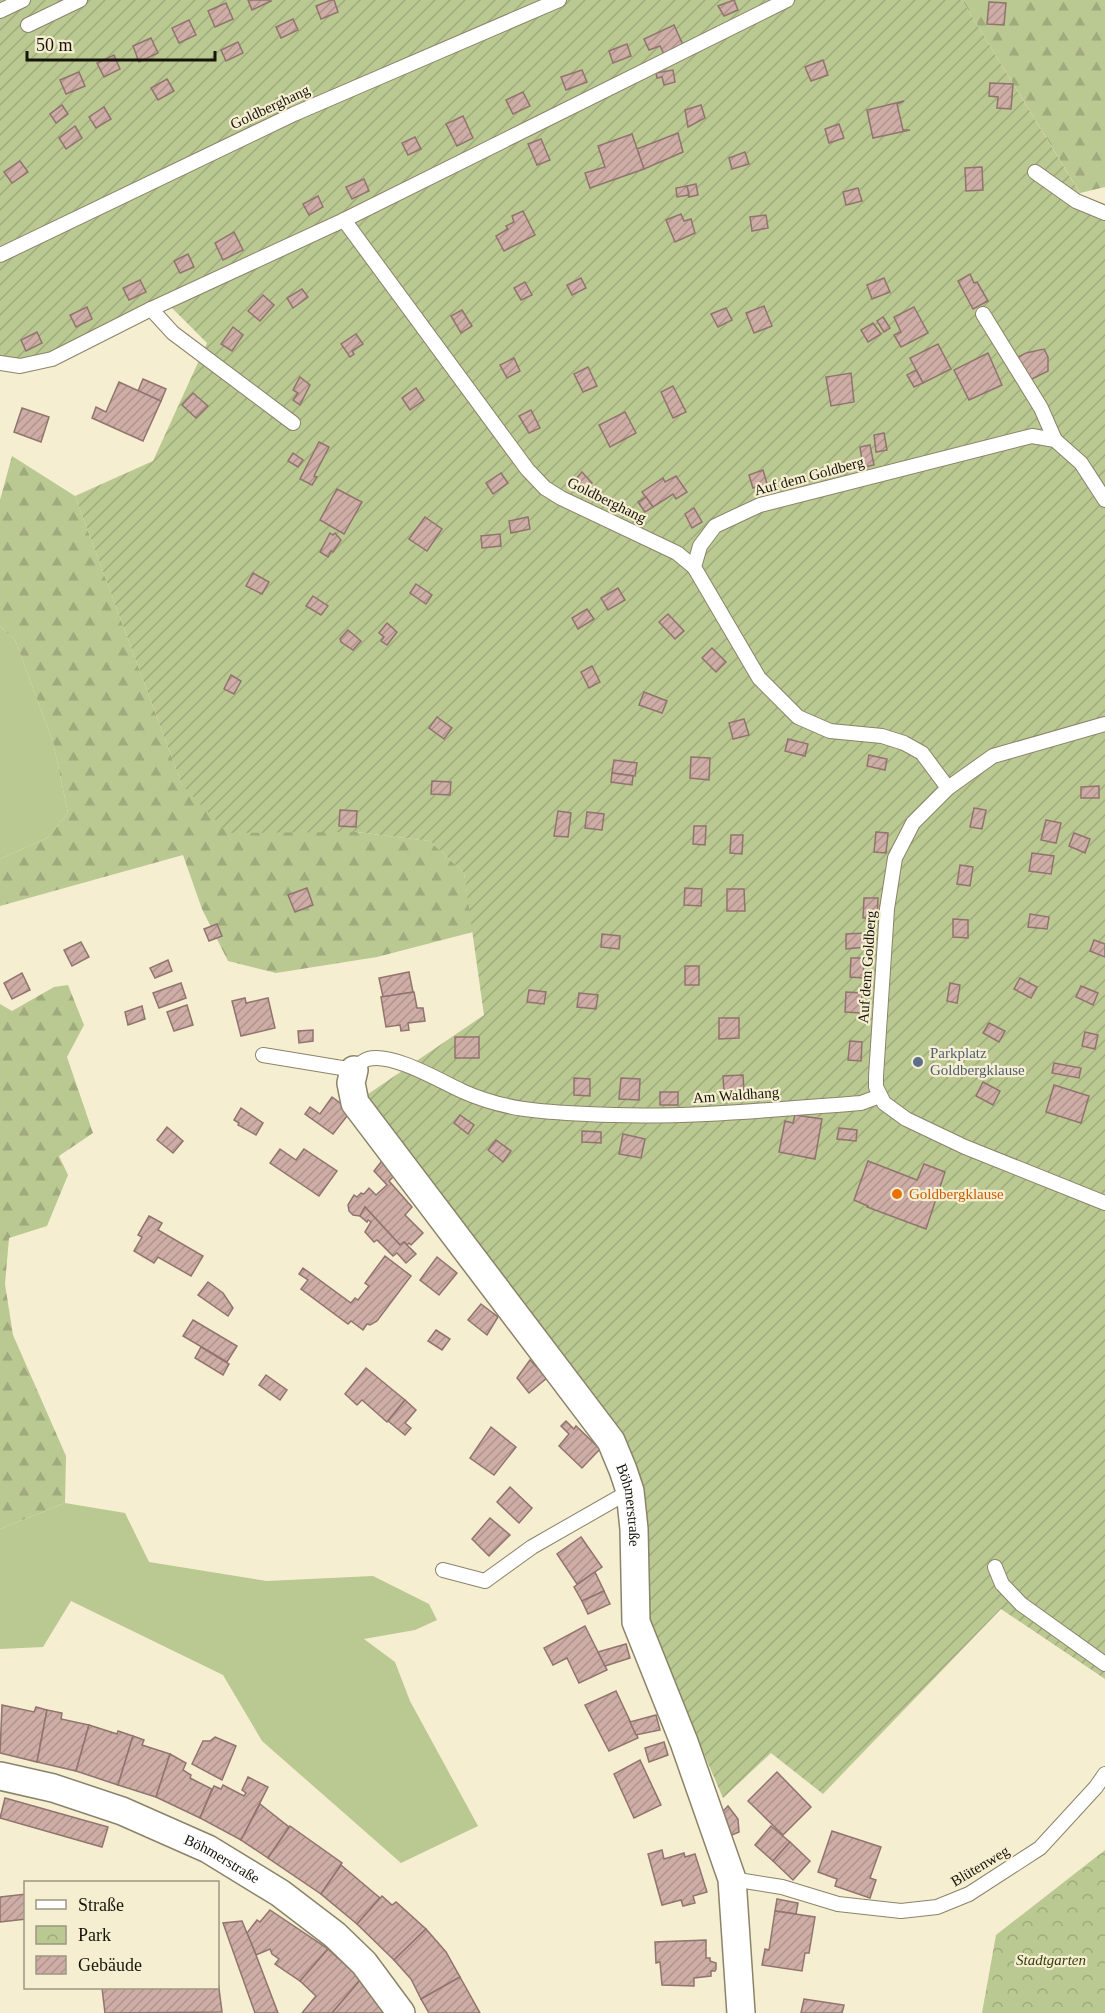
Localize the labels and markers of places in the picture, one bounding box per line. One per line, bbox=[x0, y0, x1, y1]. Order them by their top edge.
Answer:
place label: Parkplatz Goldbergklause bbox=[930, 1045, 1025, 1078]
marker: Parkplatz Goldbergklause bbox=[911, 1055, 925, 1069]
place label: Goldbergklause bbox=[909, 1186, 1004, 1202]
marker: Goldbergklause bbox=[890, 1187, 904, 1201]

